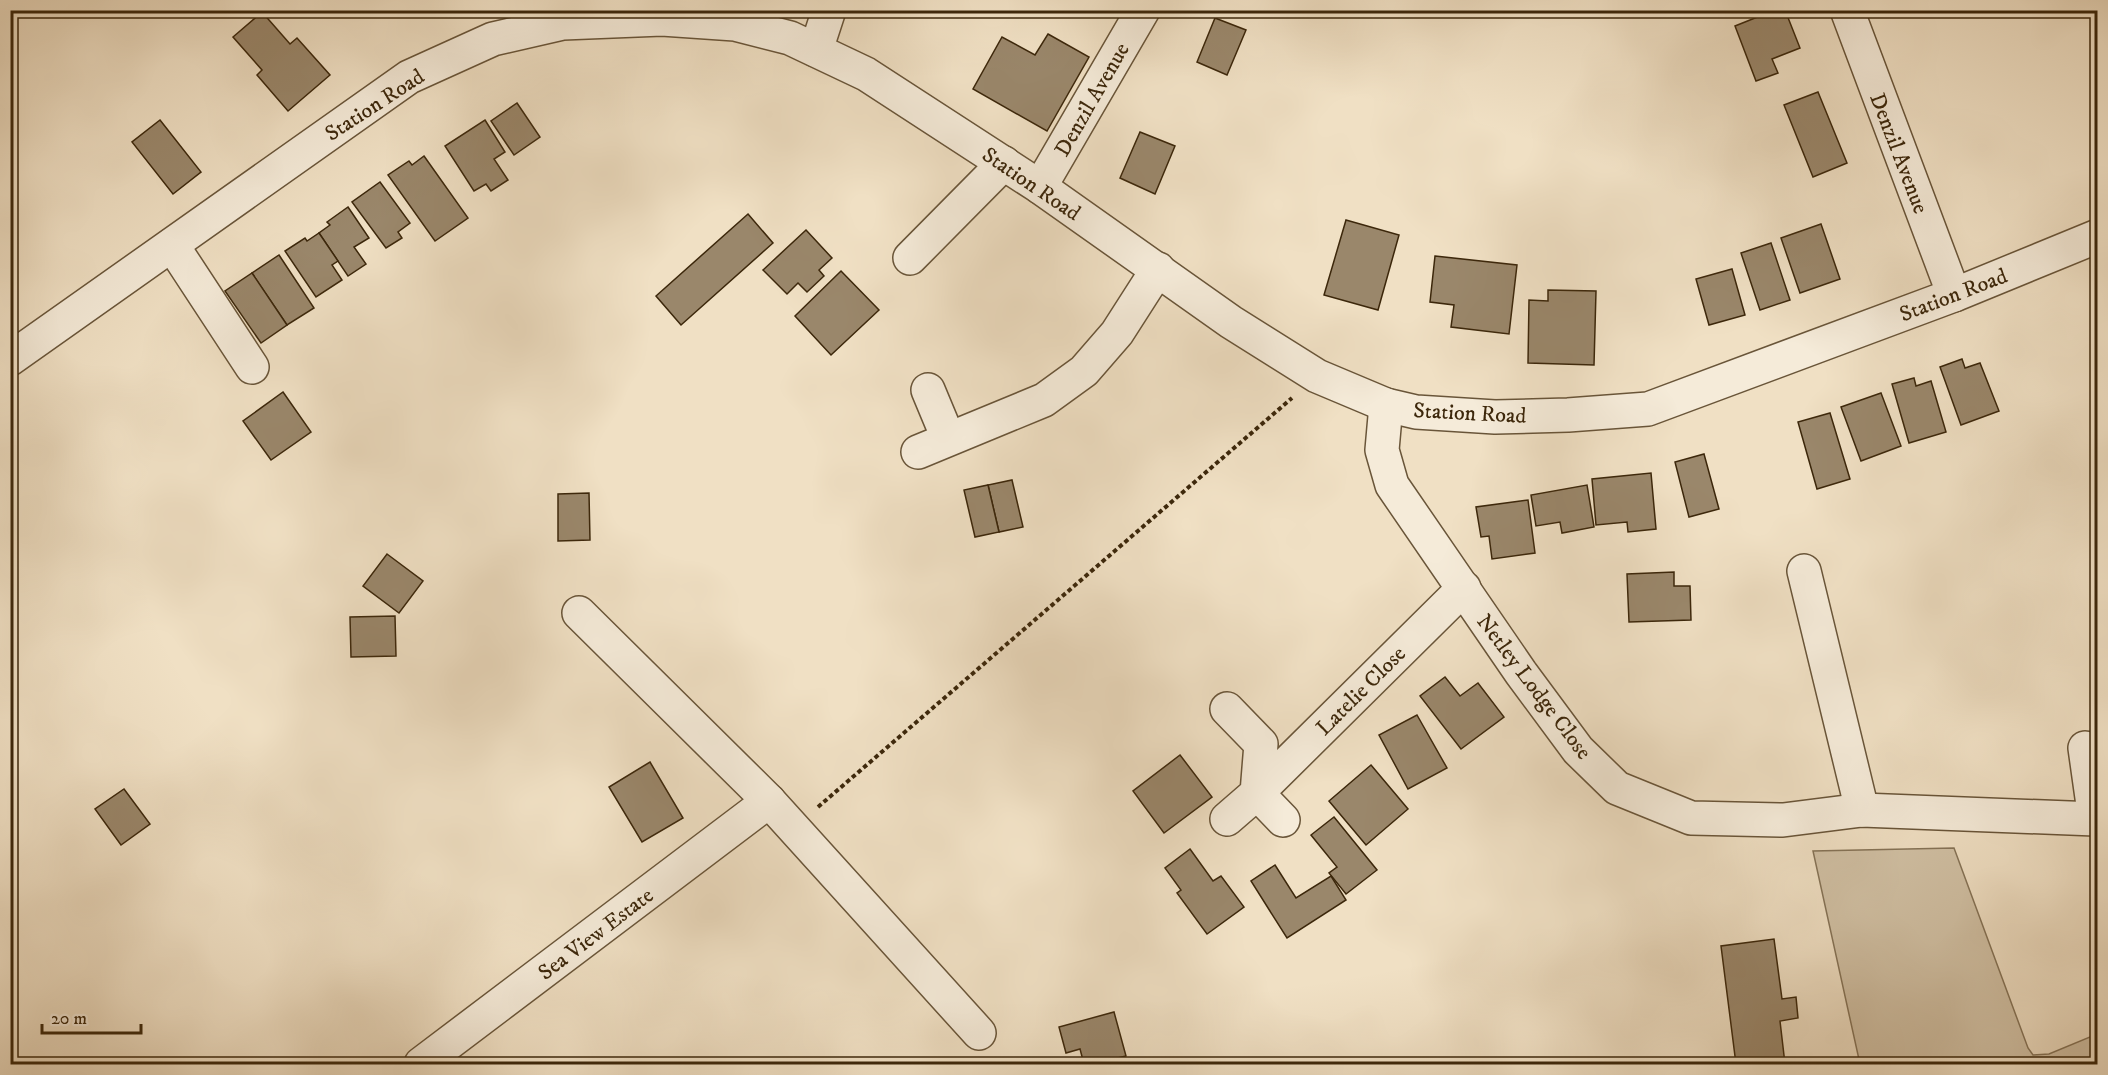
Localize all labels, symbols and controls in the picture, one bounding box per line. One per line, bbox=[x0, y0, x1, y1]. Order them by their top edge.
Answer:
street label: Denzil Avenue bbox=[1049, 38, 1136, 161]
street label: Station Road bbox=[320, 63, 430, 147]
street label: Denzil Avenue bbox=[1863, 89, 1934, 218]
street label: Station Road bbox=[977, 141, 1086, 227]
street label: Station Road bbox=[1896, 263, 2011, 328]
street label: Station Road bbox=[1413, 397, 1527, 430]
street label: Netley Lodge Close bbox=[1470, 609, 1597, 765]
street label: Latelie Close bbox=[1311, 641, 1412, 742]
street label: Sea View Estate bbox=[533, 882, 659, 986]
scale bar bbox=[42, 997, 141, 1035]
text: 20 m bbox=[51, 1008, 87, 1030]

